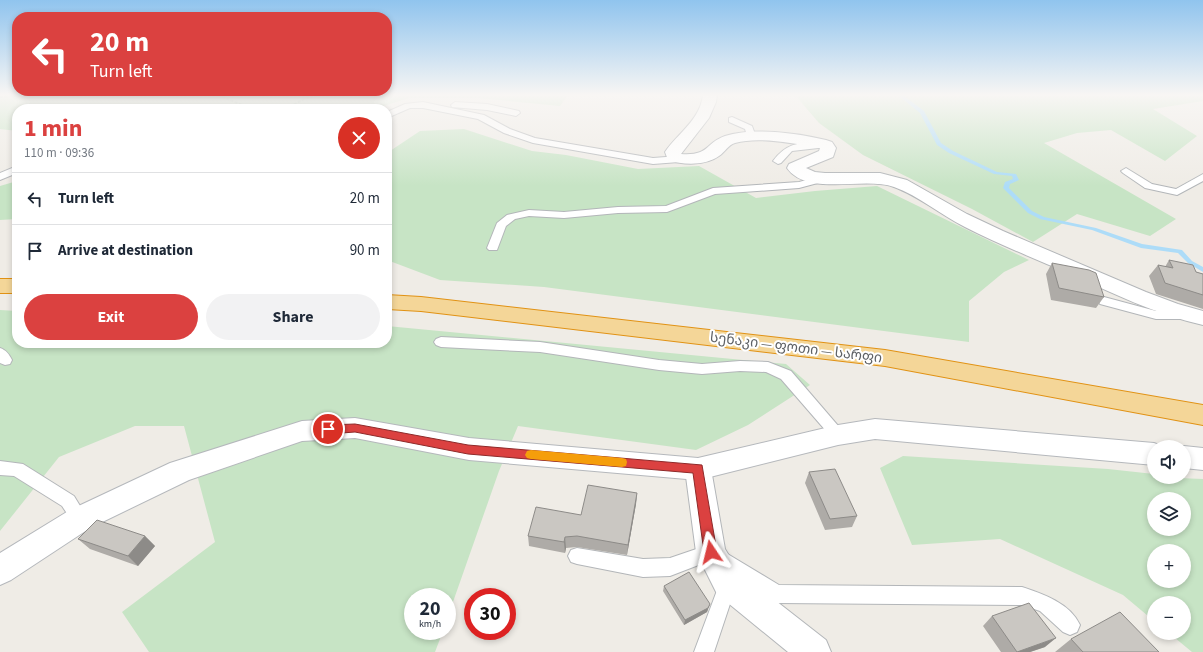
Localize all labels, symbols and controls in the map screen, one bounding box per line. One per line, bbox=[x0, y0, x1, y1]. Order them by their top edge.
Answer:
text: 20 m bbox=[90, 22, 149, 62]
icon: left bbox=[24, 28, 76, 80]
text: Turn left bbox=[90, 59, 152, 84]
text: 1 min bbox=[24, 111, 82, 146]
button: close bbox=[338, 117, 380, 159]
text: 110 m · 09:36 bbox=[24, 144, 94, 162]
icon: left bbox=[24, 188, 46, 210]
text: Turn left bbox=[58, 188, 114, 209]
text: 20 m bbox=[350, 188, 380, 209]
icon: arrive bbox=[24, 240, 46, 262]
text: Arrive at destination bbox=[58, 240, 193, 261]
text: 90 m bbox=[350, 240, 380, 261]
button: Exit bbox=[24, 294, 198, 340]
button: Share bbox=[206, 294, 380, 340]
street label: სენაკი — ფოთი — სარფი bbox=[709, 328, 883, 368]
pin bbox=[311, 412, 345, 446]
icon: arrive bbox=[317, 418, 339, 440]
map controls bbox=[1147, 440, 1191, 640]
button: sound bbox=[1147, 440, 1191, 484]
button: layers bbox=[1147, 492, 1191, 536]
position arrow bbox=[690, 531, 732, 573]
button: + bbox=[1147, 544, 1191, 588]
speed limit sign: 30 bbox=[464, 588, 516, 640]
text: 20 bbox=[419, 595, 441, 623]
button: − bbox=[1147, 596, 1191, 640]
text: km/h bbox=[419, 617, 441, 631]

